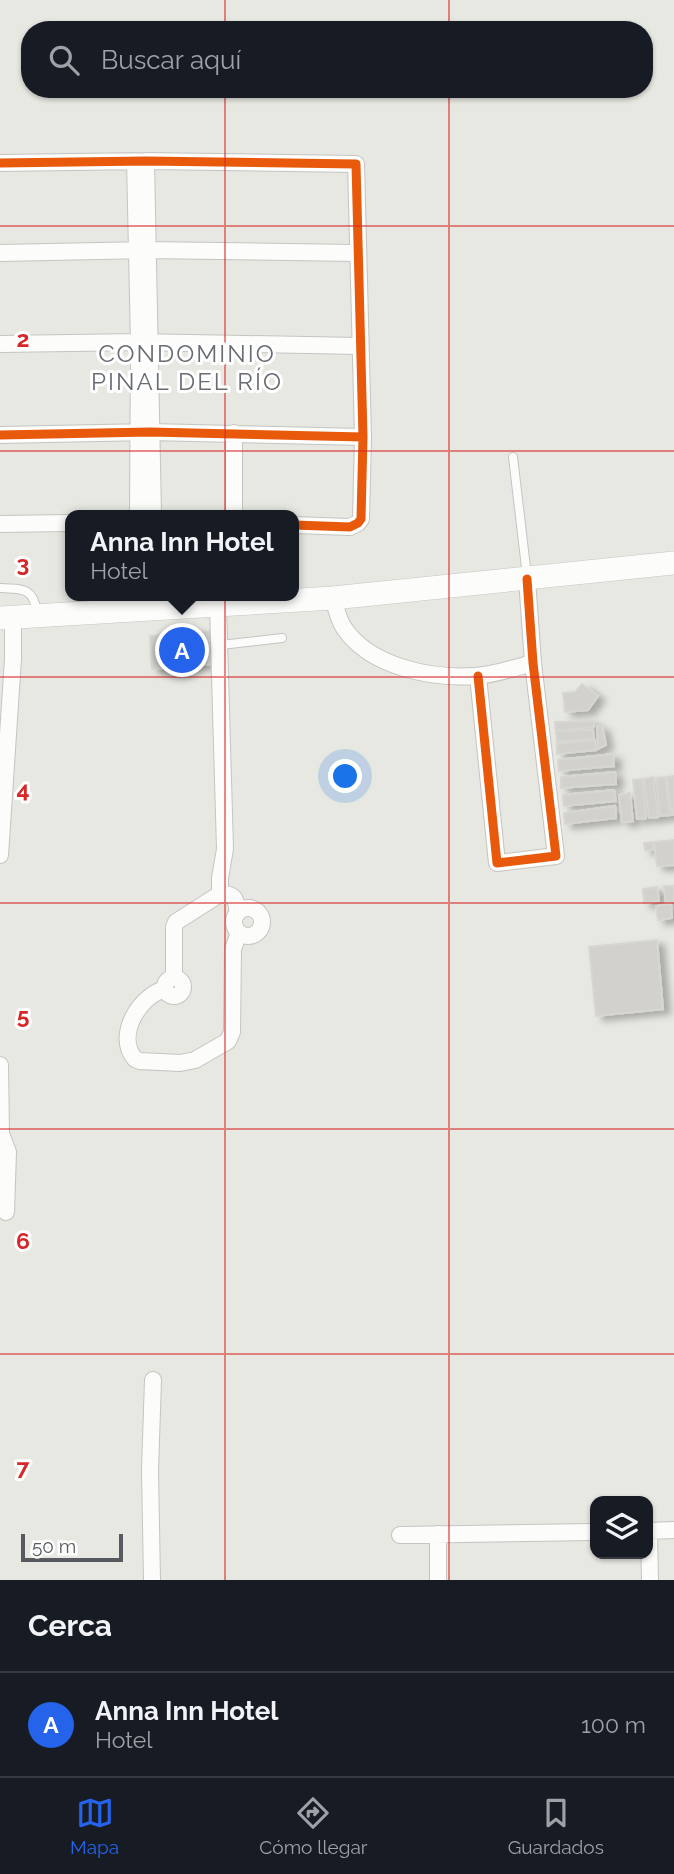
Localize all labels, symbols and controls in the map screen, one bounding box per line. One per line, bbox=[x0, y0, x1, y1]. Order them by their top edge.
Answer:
search box bbox=[21, 21, 653, 98]
icon: search bbox=[45, 41, 83, 79]
text: Buscar aquí bbox=[101, 45, 241, 75]
text: 2 bbox=[17, 325, 29, 352]
district label: CONDOMINIO PINAL DEL RÍO bbox=[91, 339, 283, 396]
popup bbox=[65, 510, 299, 601]
text: Anna Inn Hotel bbox=[90, 527, 274, 557]
text: 3 bbox=[17, 550, 29, 577]
text: Hotel bbox=[90, 557, 148, 584]
pin: A bbox=[159, 624, 205, 676]
your location bbox=[328, 759, 362, 793]
text: 4 bbox=[16, 776, 30, 803]
text: 5 bbox=[17, 1002, 30, 1029]
text: 6 bbox=[16, 1227, 30, 1254]
text: 7 bbox=[17, 1453, 30, 1480]
map controls bbox=[590, 1496, 653, 1559]
button: layers bbox=[590, 1496, 653, 1559]
scale bar bbox=[21, 1531, 122, 1563]
text: 50 m bbox=[32, 1535, 76, 1557]
text: Cerca bbox=[28, 1608, 112, 1643]
text: Anna Inn Hotel bbox=[95, 1696, 278, 1726]
text: A bbox=[43, 1711, 59, 1738]
text: 100 m bbox=[581, 1711, 646, 1738]
text: Hotel bbox=[95, 1726, 153, 1753]
tab: Mapa bbox=[70, 1794, 119, 1858]
tab: Cómo llegar bbox=[259, 1794, 368, 1858]
tab: Guardados bbox=[508, 1794, 604, 1858]

